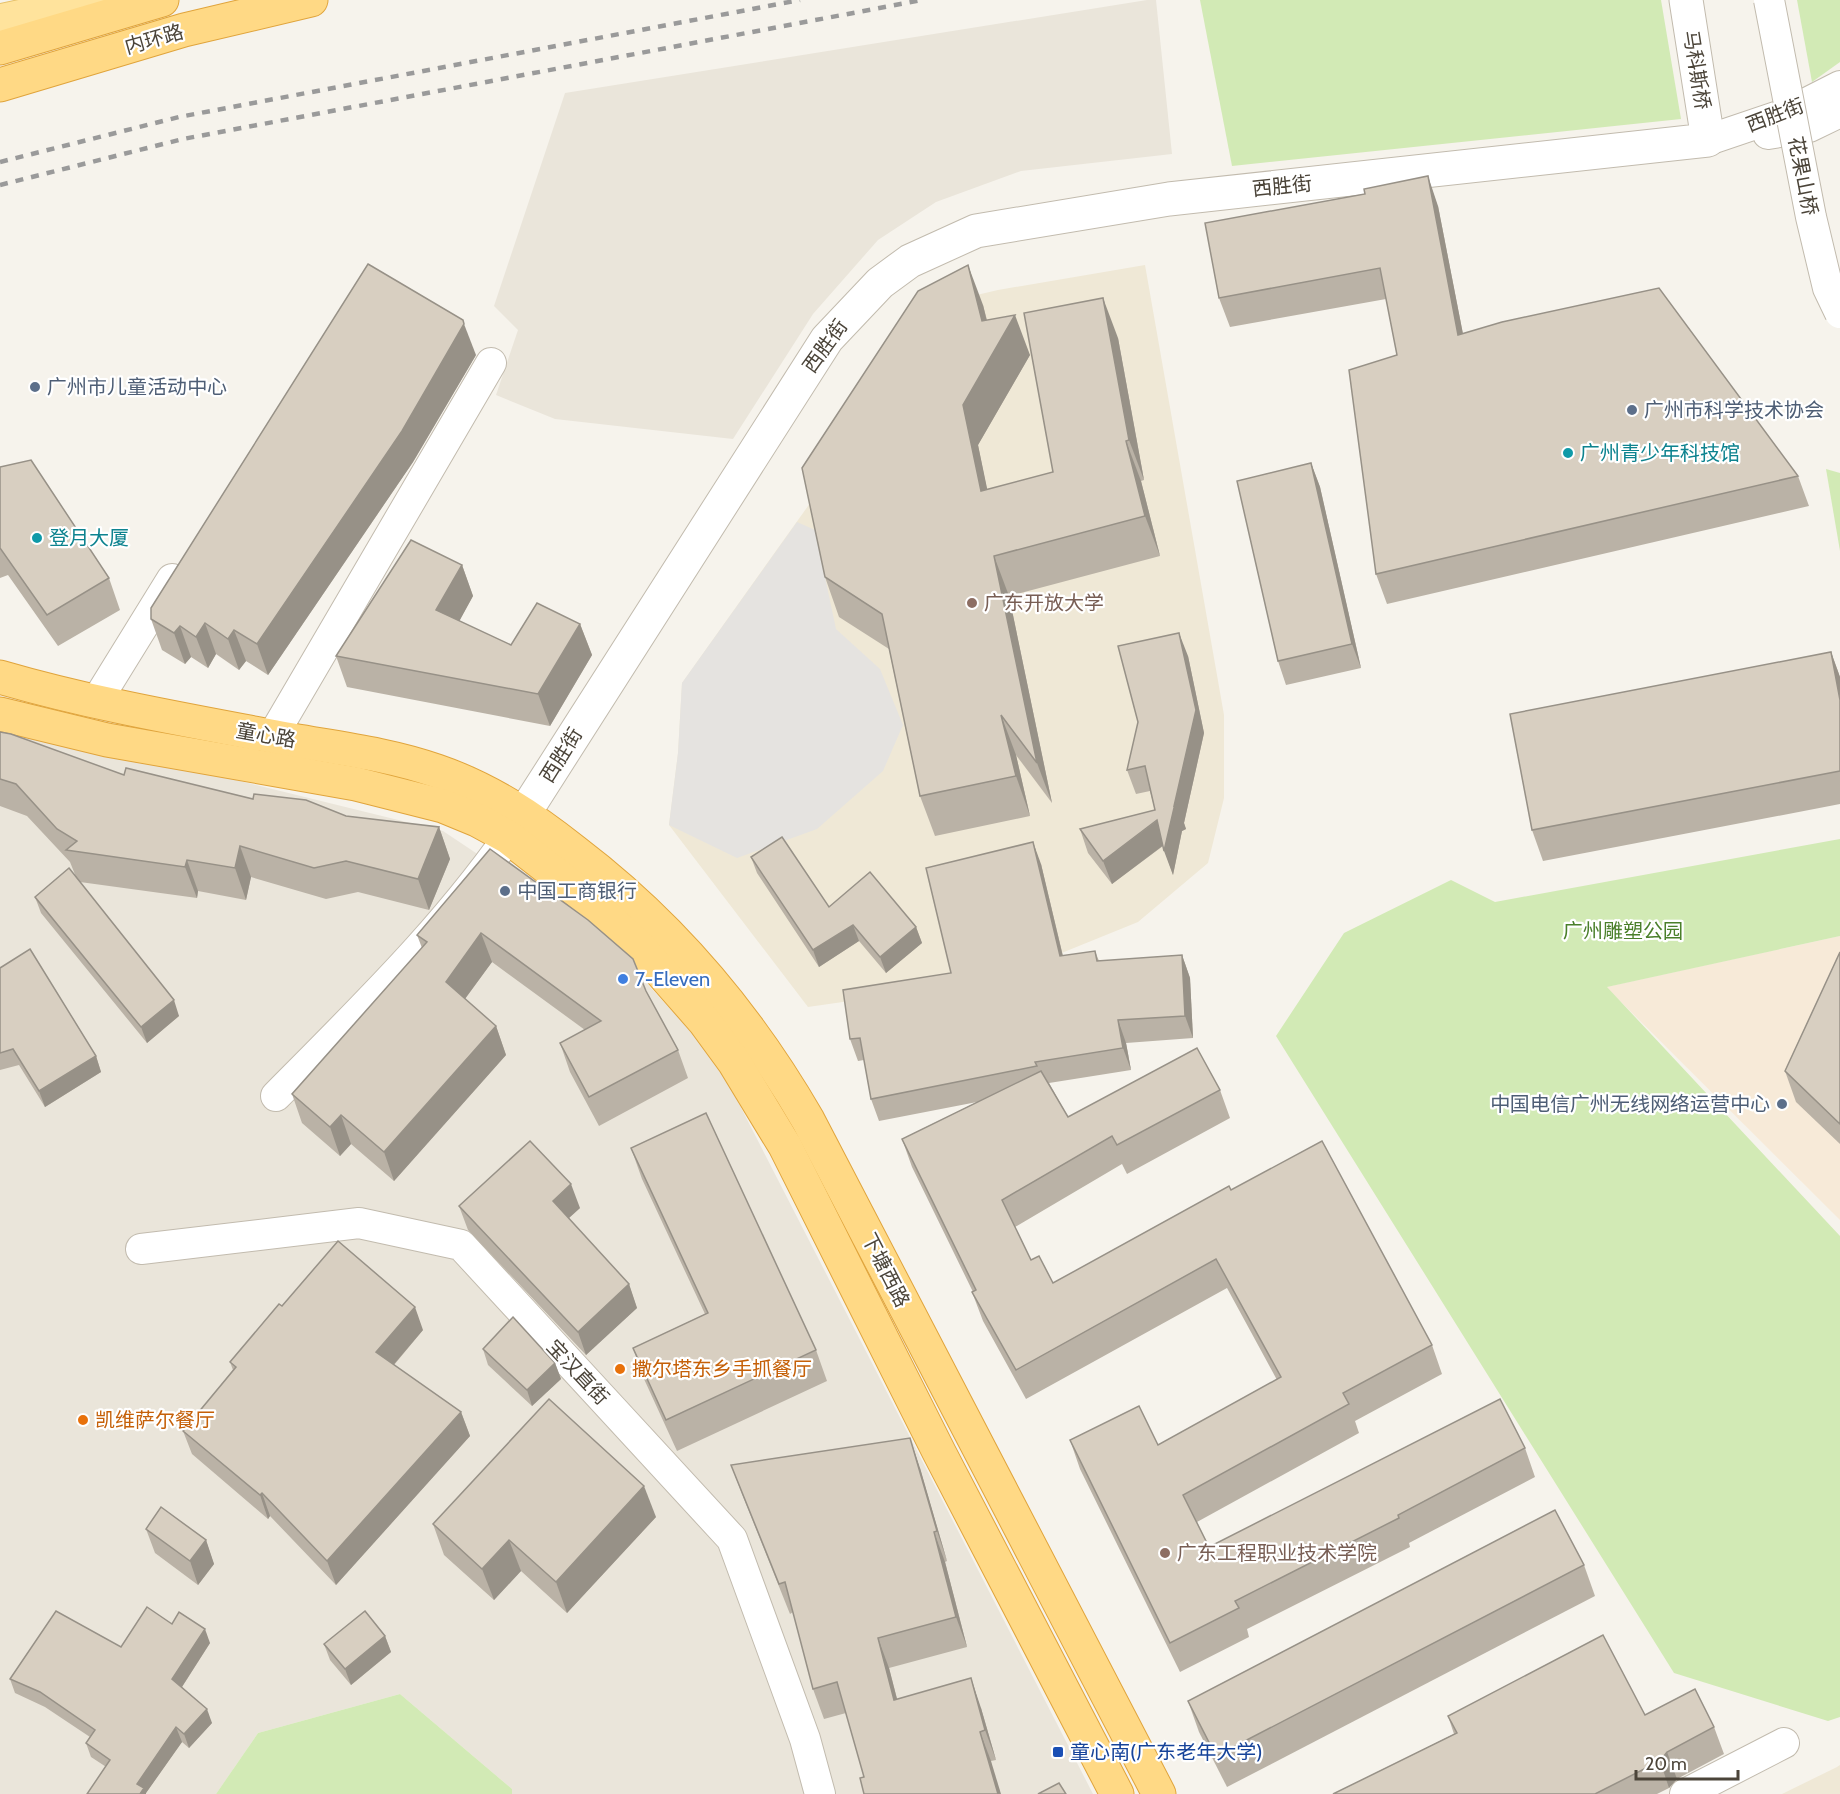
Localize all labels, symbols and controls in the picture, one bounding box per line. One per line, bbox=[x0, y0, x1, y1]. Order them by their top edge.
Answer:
street label: 内环路 bbox=[122, 19, 186, 59]
street label: 马科斯桥 bbox=[1679, 29, 1715, 111]
street label: 西胜街 bbox=[1743, 93, 1807, 137]
street label: 花果山桥 bbox=[1784, 134, 1822, 218]
street label: 西胜街 bbox=[1251, 171, 1313, 201]
street label: 西胜街 bbox=[798, 315, 852, 377]
place label: 广州市儿童活动中心 bbox=[47, 375, 227, 399]
marker: 广州市儿童活动中心 bbox=[28, 380, 42, 394]
place label: 广州市科学技术协会 bbox=[1644, 398, 1824, 422]
marker: 广州市科学技术协会 bbox=[1625, 403, 1639, 417]
place label: 广州青少年科技馆 bbox=[1580, 441, 1740, 465]
marker: 广州青少年科技馆 bbox=[1561, 446, 1575, 460]
place label: 登月大厦 bbox=[49, 526, 129, 550]
marker: 登月大厦 bbox=[30, 531, 44, 545]
place label: 广东开放大学 bbox=[984, 591, 1104, 615]
marker: 广东开放大学 bbox=[965, 596, 979, 610]
street label: 童心路 bbox=[234, 718, 298, 752]
street label: 西胜街 bbox=[535, 723, 587, 787]
place label: 中国工商银行 bbox=[517, 879, 637, 903]
marker: 中国工商银行 bbox=[498, 884, 512, 898]
park label: 广州雕塑公园 bbox=[1563, 919, 1683, 943]
place label: 7-Eleven bbox=[635, 967, 710, 991]
marker: 7-Eleven bbox=[616, 972, 630, 986]
place label: 中国电信广州无线网络运营中心 bbox=[1490, 1092, 1770, 1116]
marker: 中国电信广州无线网络运营中心 bbox=[1775, 1097, 1789, 1111]
street label: 下塘西路 bbox=[857, 1229, 915, 1311]
street label: 宝汉直街 bbox=[542, 1335, 614, 1409]
place label: 撒尔塔东乡手抓餐厅 bbox=[632, 1357, 812, 1381]
marker: 撒尔塔东乡手抓餐厅 bbox=[613, 1362, 627, 1376]
place label: 凯维萨尔餐厅 bbox=[95, 1408, 215, 1432]
marker: 凯维萨尔餐厅 bbox=[76, 1413, 90, 1427]
place label: 广东工程职业技术学院 bbox=[1177, 1541, 1377, 1565]
marker: 广东工程职业技术学院 bbox=[1158, 1546, 1172, 1560]
place label: 童心南(广东老年大学) bbox=[1070, 1740, 1263, 1764]
scale bar bbox=[1636, 1743, 1738, 1781]
marker: 童心南(广东老年大学) bbox=[1051, 1745, 1065, 1759]
text: 20 m bbox=[1645, 1753, 1687, 1775]

